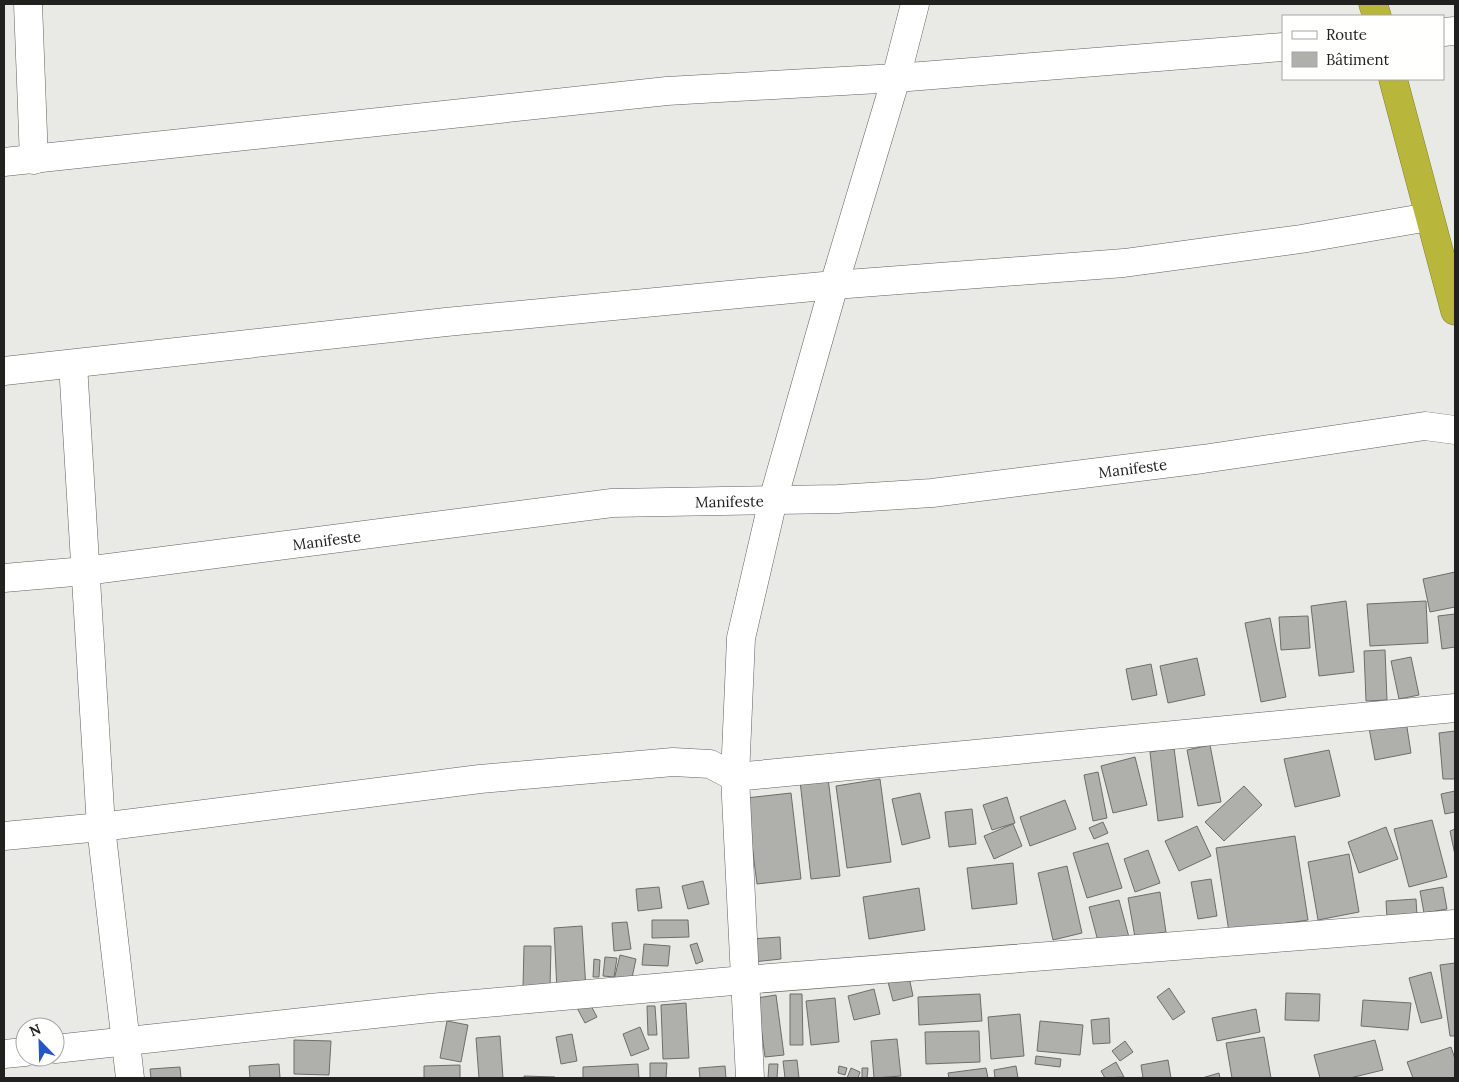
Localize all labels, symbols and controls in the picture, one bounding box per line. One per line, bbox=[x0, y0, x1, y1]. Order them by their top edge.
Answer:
legend bbox=[1282, 15, 1444, 80]
text: Route bbox=[1326, 25, 1367, 44]
text: Bâtiment bbox=[1326, 50, 1389, 69]
street label: Manifeste bbox=[1097, 454, 1168, 482]
street label: Manifeste bbox=[695, 491, 764, 511]
street label: Manifeste bbox=[291, 526, 362, 554]
north arrow bbox=[15, 1017, 65, 1067]
text: N bbox=[26, 1020, 44, 1040]

